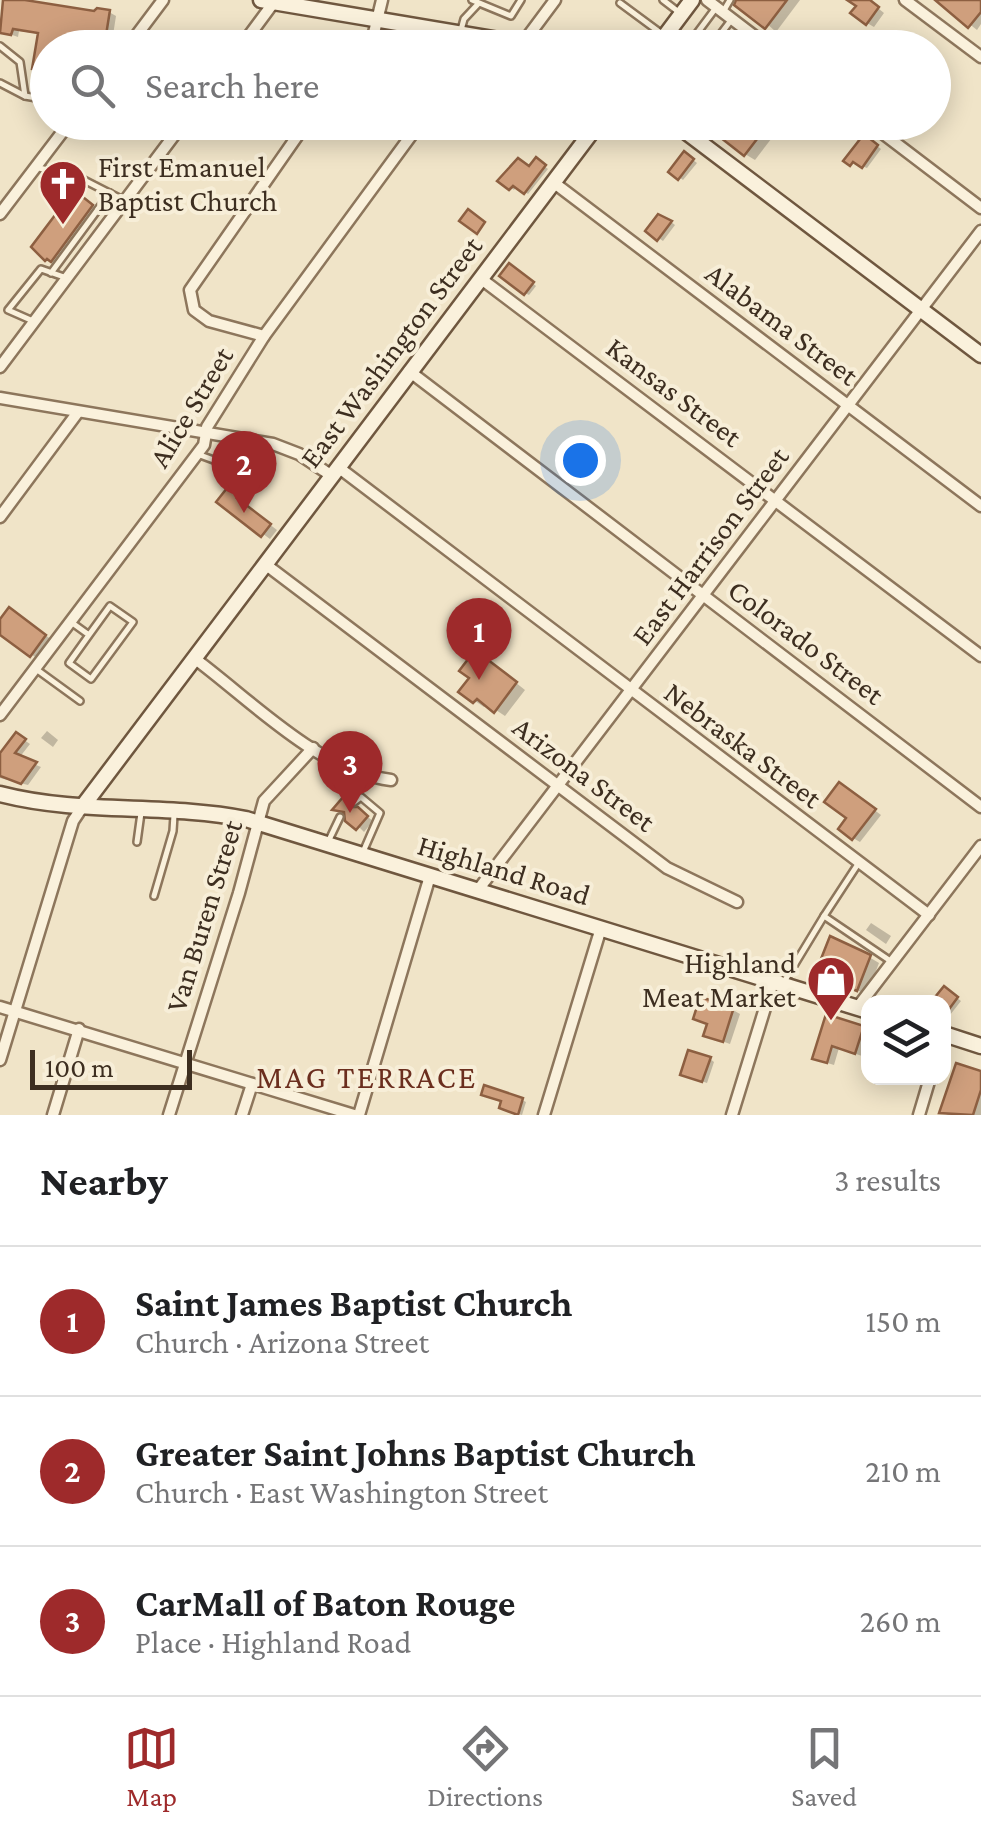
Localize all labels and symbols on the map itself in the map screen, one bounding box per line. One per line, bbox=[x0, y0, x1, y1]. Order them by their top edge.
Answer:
place label: First Emanuel Baptist Church bbox=[98, 150, 277, 218]
church icon: First Emanuel Baptist Church bbox=[37, 158, 89, 226]
street label: East Washington Street bbox=[293, 229, 490, 474]
street label: Alabama Street bbox=[700, 256, 866, 392]
street label: Kansas Street bbox=[600, 330, 749, 454]
street label: Alice Street bbox=[142, 340, 240, 473]
pin: 2 bbox=[212, 430, 276, 513]
your location bbox=[555, 435, 606, 486]
street label: East Harrison Street bbox=[625, 440, 795, 651]
street label: Colorado Street bbox=[722, 573, 891, 711]
pin: 1 bbox=[446, 598, 512, 680]
street label: Nebraska Street bbox=[658, 675, 829, 815]
street label: Arizona Street bbox=[507, 710, 663, 838]
pin: 3 bbox=[318, 730, 382, 813]
street label: Van Buren Street bbox=[159, 815, 249, 1016]
street label: Highland Road bbox=[414, 828, 594, 912]
place label: Highland Meat Market bbox=[642, 946, 797, 1013]
shop icon: Highland Meat Market bbox=[805, 954, 857, 1022]
scale bar bbox=[30, 1045, 192, 1090]
district label: MAG TERRACE bbox=[256, 1059, 478, 1095]

